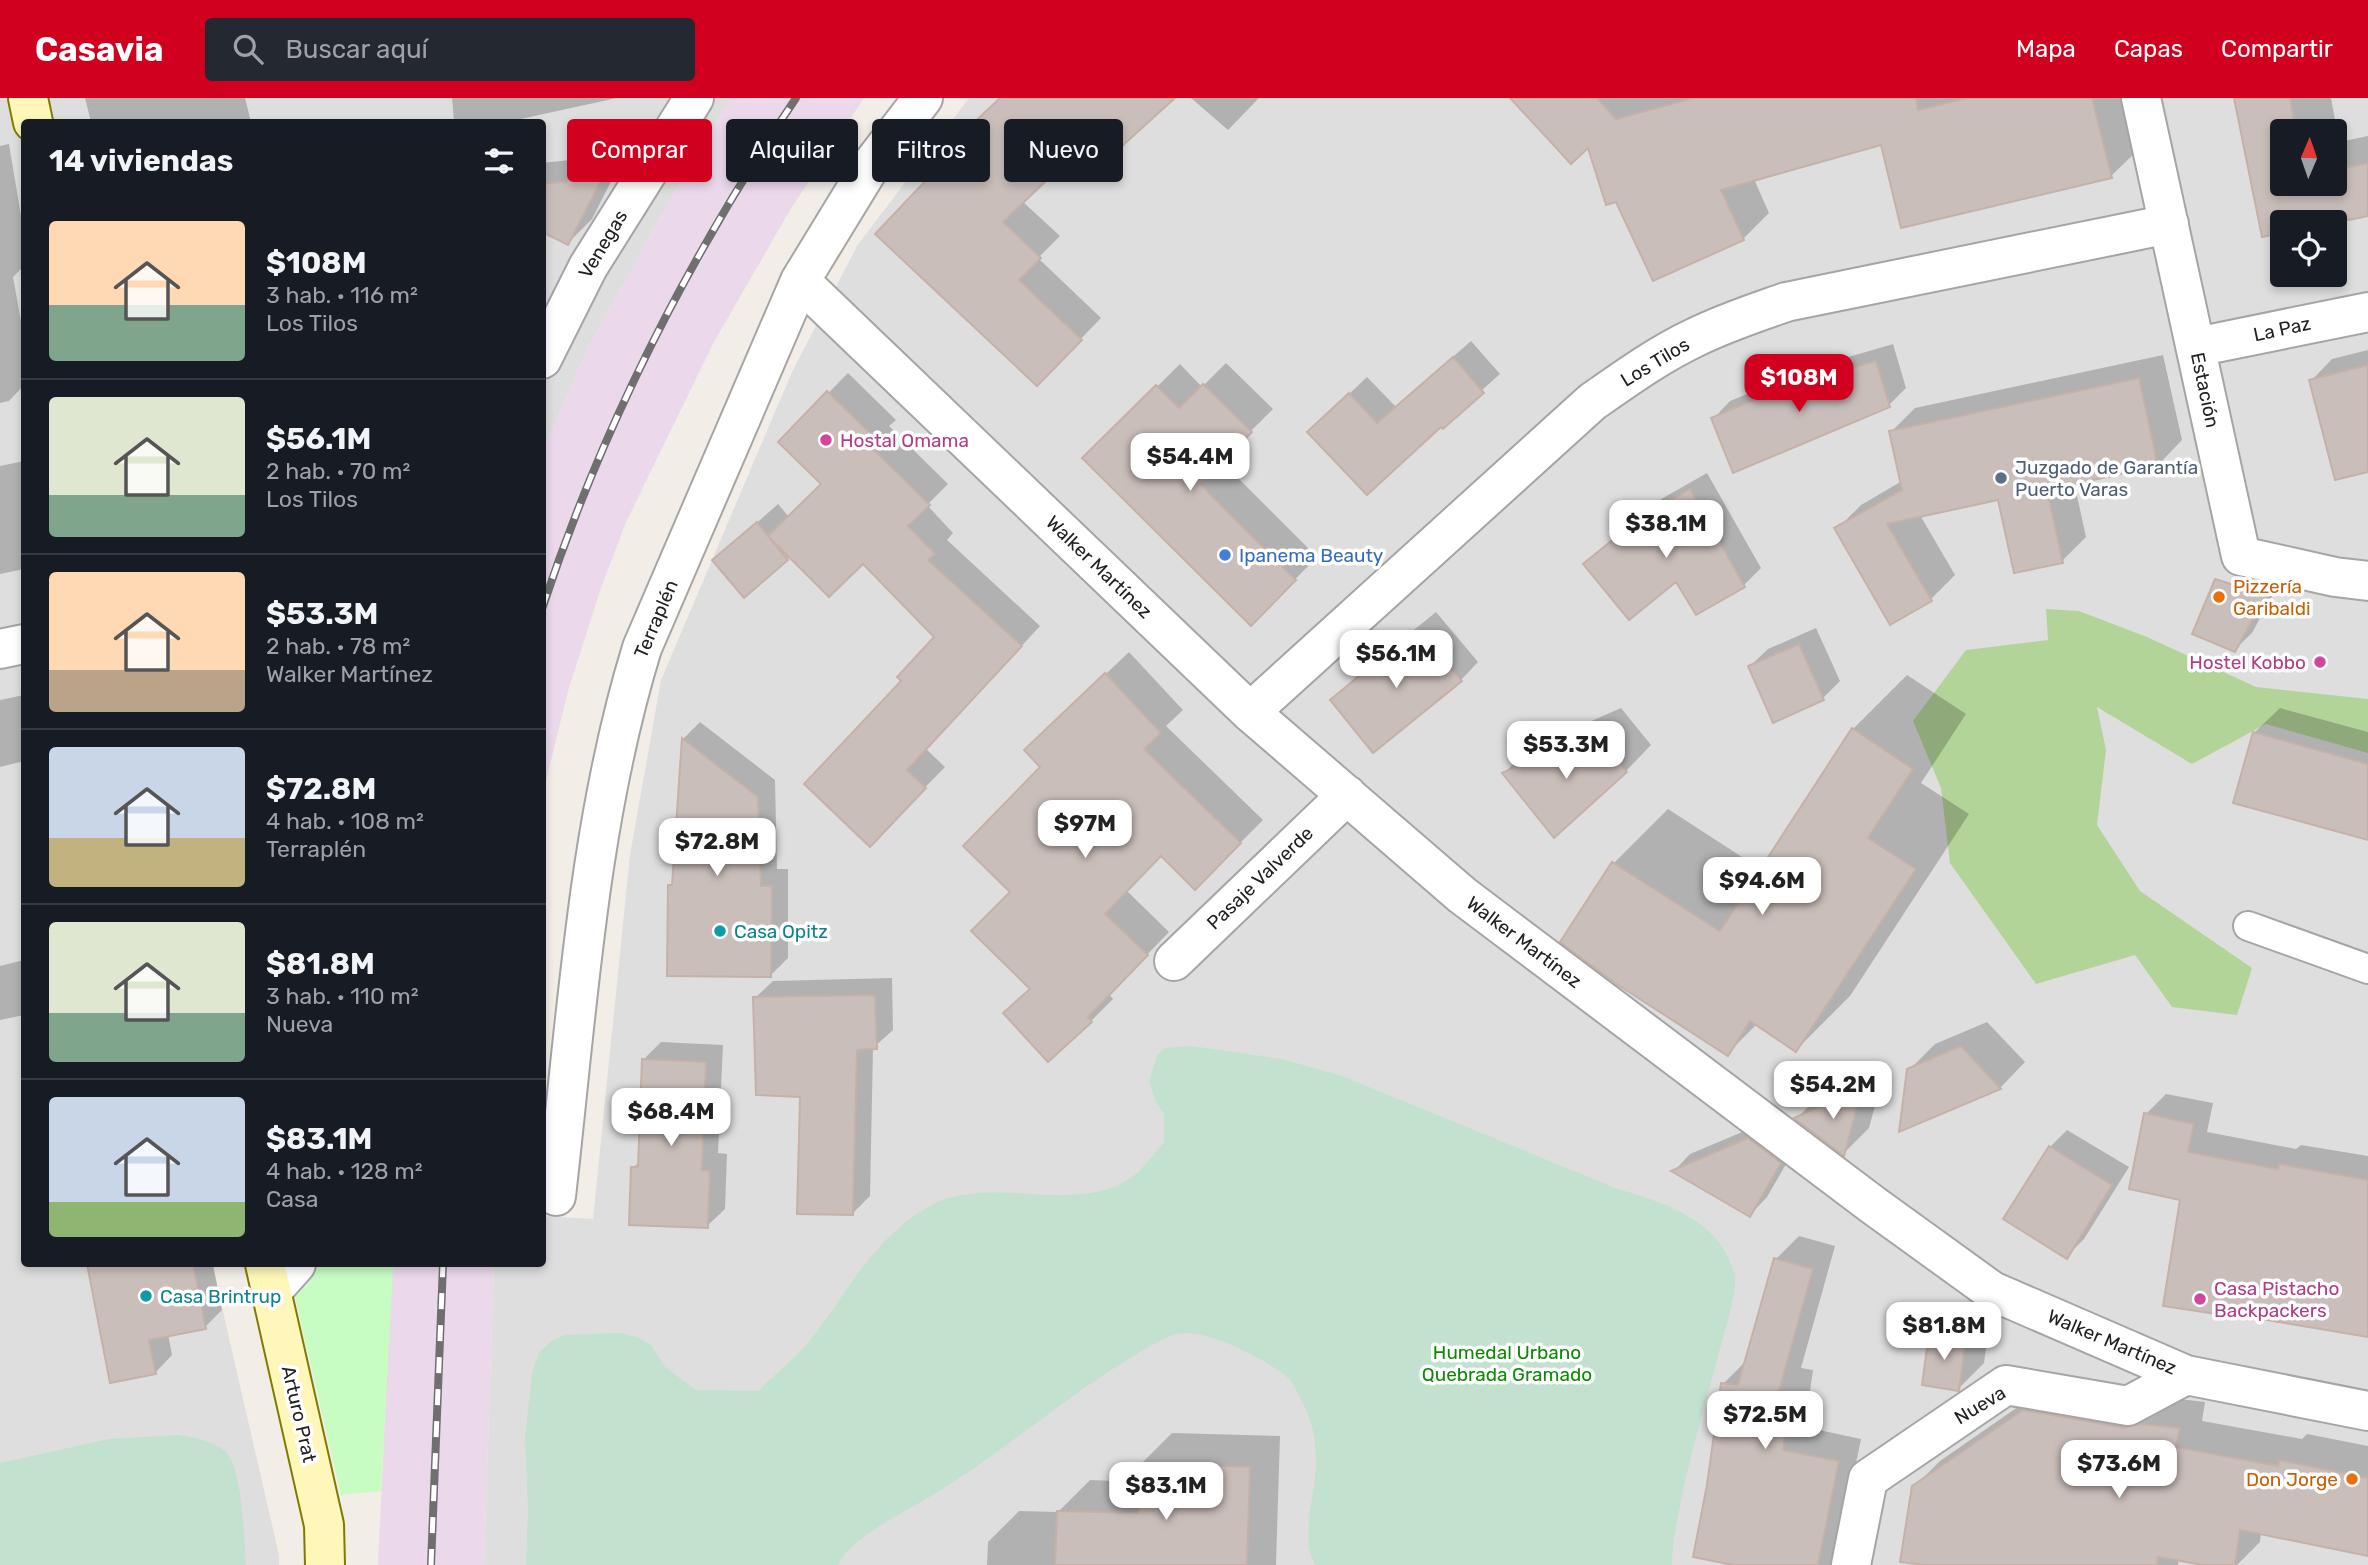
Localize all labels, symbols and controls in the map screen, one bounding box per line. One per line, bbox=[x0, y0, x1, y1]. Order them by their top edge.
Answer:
search box bbox=[205, 18, 695, 81]
text: Casavia bbox=[35, 30, 163, 69]
icon: search bbox=[229, 30, 267, 68]
text: Buscar aquí bbox=[285, 34, 428, 65]
text: Mapa bbox=[2016, 35, 2076, 63]
text: Capas bbox=[2114, 35, 2183, 63]
text: Compartir bbox=[2221, 35, 2333, 63]
chip: Comprar bbox=[567, 119, 712, 182]
chip: Alquilar bbox=[726, 119, 858, 182]
chip: Filtros bbox=[872, 119, 990, 182]
chip: Nuevo bbox=[1004, 119, 1123, 182]
north arrow bbox=[2270, 119, 2347, 196]
map controls bbox=[2270, 119, 2347, 287]
icon: filters bbox=[480, 142, 518, 180]
text: 14 viviendas bbox=[49, 143, 233, 179]
street label: Venegas bbox=[574, 206, 632, 282]
button: locate bbox=[2270, 210, 2347, 287]
text: $108M bbox=[266, 245, 367, 281]
icon: home bbox=[105, 249, 189, 333]
text: 3 hab. · 116 m² bbox=[266, 281, 418, 309]
text: Los Tilos bbox=[266, 309, 358, 337]
street label: La Paz bbox=[2251, 312, 2313, 346]
street label: Los Tilos bbox=[1616, 333, 1694, 391]
street label: Estación bbox=[2186, 350, 2224, 430]
pin: $108M bbox=[1750, 354, 1848, 414]
text: $108M bbox=[1760, 363, 1838, 391]
text: $56.1M bbox=[266, 421, 371, 457]
icon: home bbox=[105, 425, 189, 509]
place label: Hostal Omama bbox=[840, 429, 969, 452]
marker: Hostal Omama bbox=[818, 432, 834, 448]
pin: $54.4M bbox=[1133, 434, 1247, 493]
text: $54.4M bbox=[1147, 442, 1233, 470]
place label: Juzgado de Garantía Puerto Varas bbox=[2015, 456, 2198, 501]
text: 2 hab. · 70 m² bbox=[266, 457, 410, 485]
marker: Juzgado de Garantía Puerto Varas bbox=[1993, 470, 2009, 486]
text: Los Tilos bbox=[266, 485, 358, 513]
pin: $38.1M bbox=[1609, 500, 1723, 560]
text: $38.1M bbox=[1625, 509, 1707, 537]
street label: Walker Martínez bbox=[1041, 511, 1157, 623]
place label: Ipanema Beauty bbox=[1239, 544, 1383, 567]
marker: Ipanema Beauty bbox=[1217, 547, 1233, 563]
place label: Pizzería Garibaldi bbox=[2233, 575, 2311, 620]
street label: Terraplén bbox=[629, 576, 683, 662]
marker: Pizzería Garibaldi bbox=[2211, 589, 2227, 605]
text: $53.3M bbox=[266, 596, 378, 632]
icon: home bbox=[105, 600, 189, 684]
pin: $56.1M bbox=[1339, 630, 1453, 690]
text: 2 hab. · 78 m² bbox=[266, 632, 410, 660]
text: $56.1M bbox=[1356, 639, 1436, 667]
place label: Hostel Kobbo bbox=[2189, 651, 2306, 674]
marker: Hostel Kobbo bbox=[2312, 654, 2328, 670]
text: Walker Martínez bbox=[266, 660, 433, 688]
pin: $53.3M bbox=[1509, 722, 1623, 781]
text: $53.3M bbox=[1523, 730, 1609, 758]
text: $72.8M bbox=[266, 771, 376, 807]
icon: home bbox=[105, 775, 189, 859]
pin: $97M bbox=[1044, 800, 1126, 860]
text: 4 hab. · 108 m² bbox=[266, 807, 424, 835]
text: $97M bbox=[1054, 809, 1116, 837]
pin: $72.8M bbox=[660, 818, 774, 878]
street label: Pasaje Valverde bbox=[1202, 822, 1318, 934]
text: $72.8M bbox=[675, 827, 759, 855]
text: Terraplén bbox=[266, 835, 366, 863]
pin: $94.6M bbox=[1705, 858, 1819, 917]
text: $94.6M bbox=[1719, 866, 1805, 894]
street label: Walker Martínez bbox=[1462, 891, 1586, 993]
place label: Casa Opitz bbox=[734, 920, 828, 943]
marker: Casa Opitz bbox=[712, 923, 728, 939]
text: $81.8M bbox=[266, 946, 375, 982]
icon: home bbox=[105, 950, 189, 1034]
text: 3 hab. · 110 m² bbox=[266, 982, 419, 1010]
text: Nueva bbox=[266, 1010, 333, 1038]
pin: $54.2M bbox=[1776, 1062, 1890, 1121]
text: $54.2M bbox=[1790, 1070, 1876, 1098]
pin: $68.4M bbox=[614, 1088, 728, 1148]
text: $68.4M bbox=[628, 1097, 714, 1125]
text: $83.1M bbox=[266, 1121, 372, 1157]
icon: home bbox=[105, 1125, 189, 1209]
text: 4 hab. · 128 m² bbox=[266, 1157, 423, 1185]
text: Casa bbox=[266, 1185, 318, 1213]
place label: Casa Pistacho Backpackers bbox=[2214, 1277, 2339, 1322]
place label: Casa Brintrup bbox=[160, 1285, 281, 1308]
marker: Casa Brintrup bbox=[138, 1288, 154, 1304]
marker: Casa Pistacho Backpackers bbox=[2192, 1291, 2208, 1307]
pin: $81.8M bbox=[1887, 1302, 2001, 1362]
street label: Walker Martínez bbox=[2044, 1304, 2180, 1380]
text: $81.8M bbox=[1902, 1311, 1986, 1339]
park label: Humedal Urbano Quebrada Gramado bbox=[1422, 1341, 1592, 1386]
street label: Arturo Prat bbox=[277, 1363, 321, 1465]
street label: Nueva bbox=[1950, 1381, 2010, 1429]
pin: $72.5M bbox=[1708, 1392, 1822, 1451]
text: $72.5M bbox=[1723, 1400, 1807, 1428]
pin: $73.6M bbox=[2062, 1440, 2176, 1500]
text: $73.6M bbox=[2077, 1449, 2161, 1477]
pin: $83.1M bbox=[1109, 1462, 1223, 1522]
place label: Don Jorge bbox=[2246, 1468, 2338, 1491]
text: $83.1M bbox=[1125, 1471, 1207, 1499]
marker: Don Jorge bbox=[2344, 1471, 2360, 1487]

